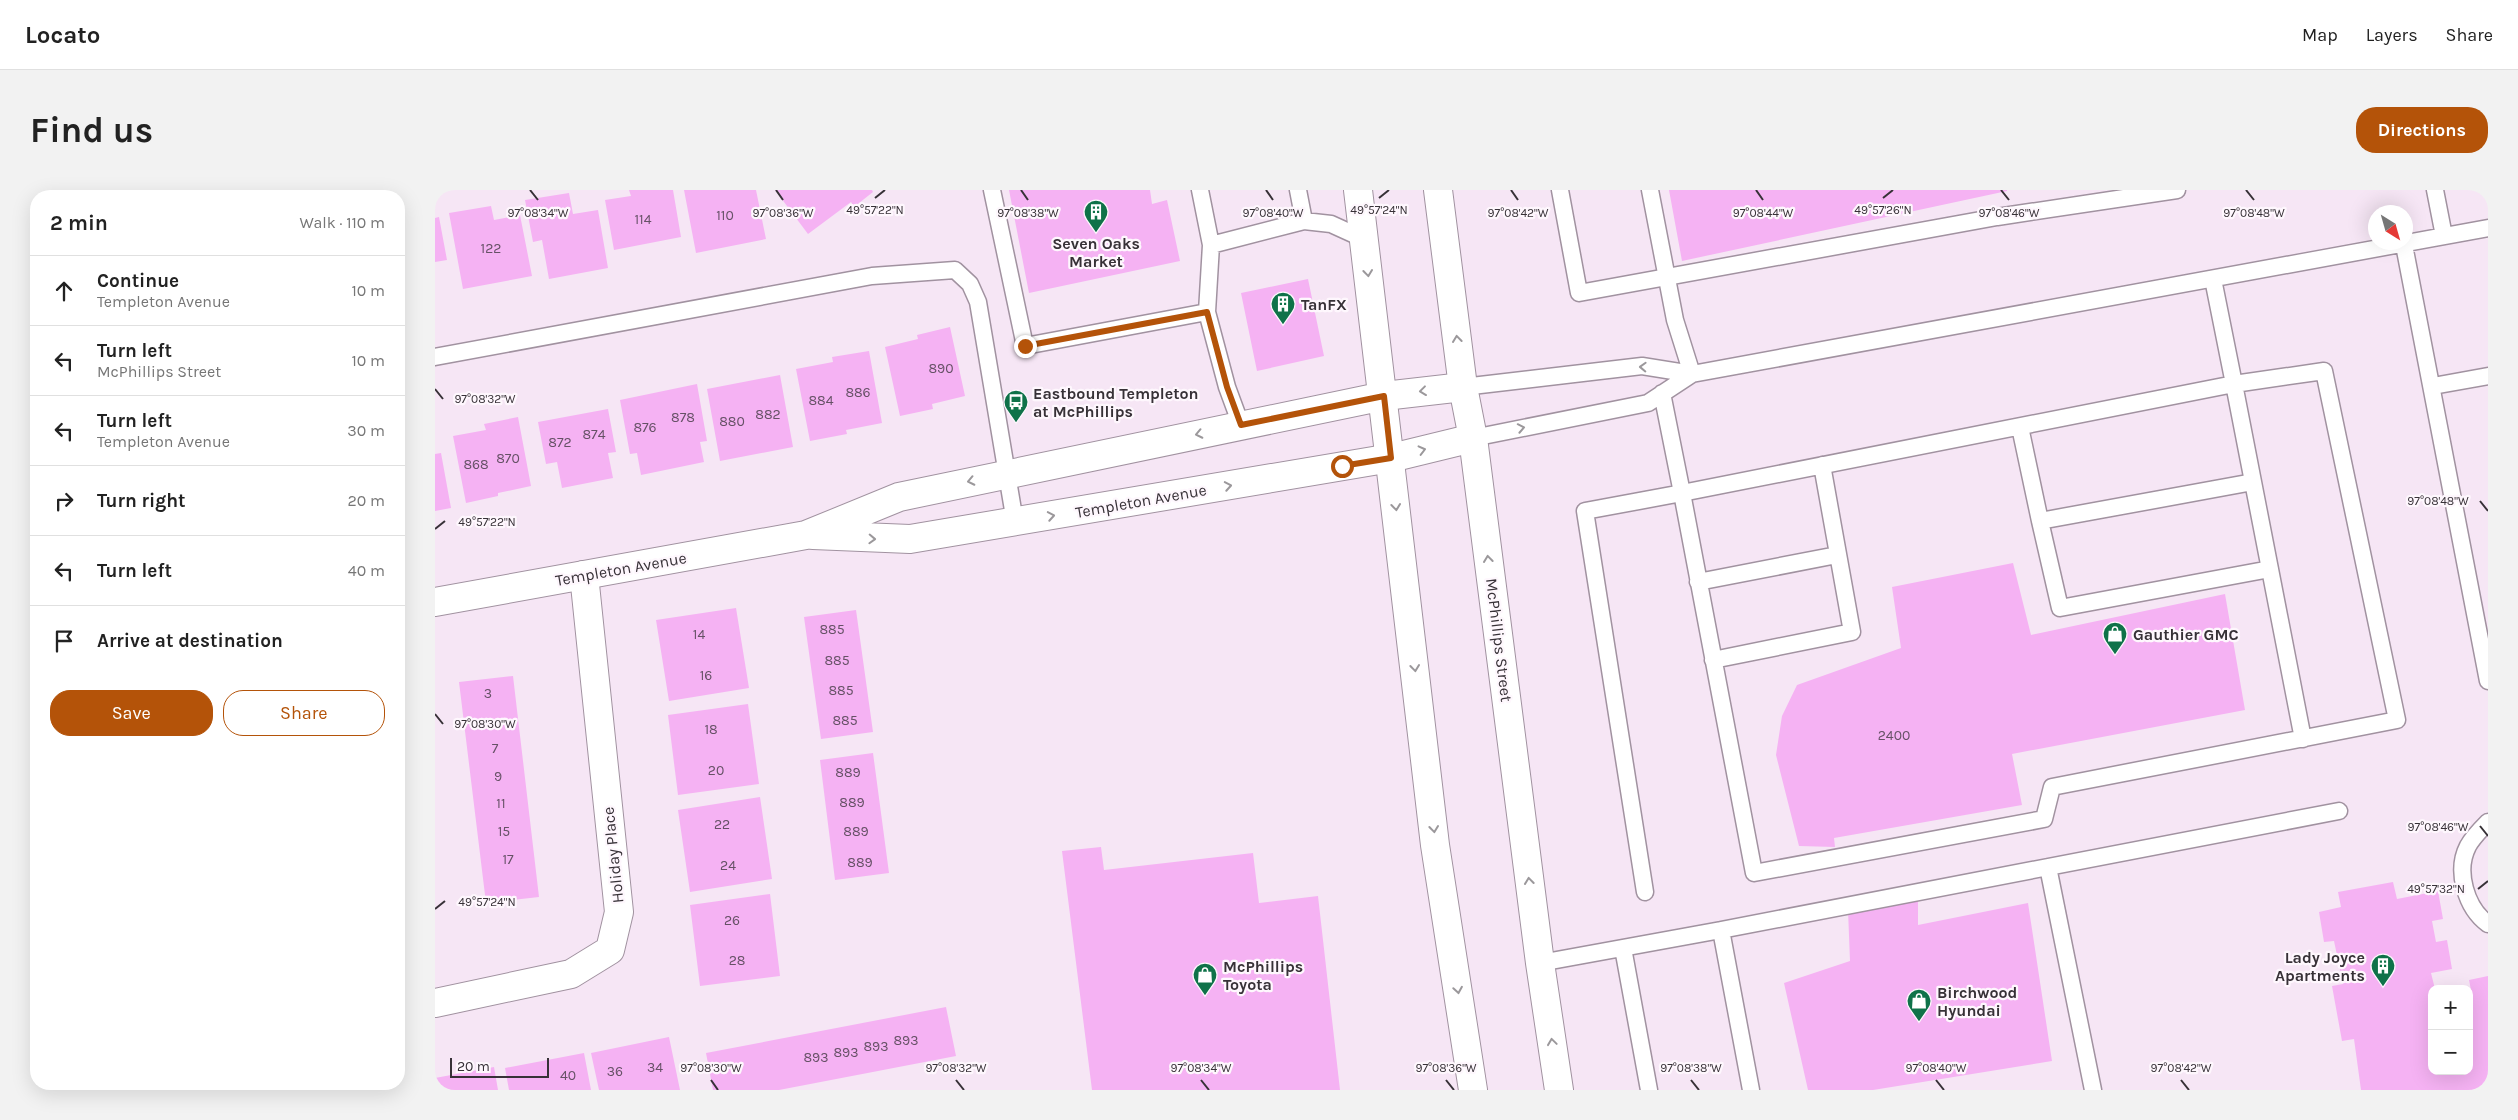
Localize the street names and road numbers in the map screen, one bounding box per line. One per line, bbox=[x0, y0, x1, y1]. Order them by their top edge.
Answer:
street label: Templeton Avenue bbox=[1074, 480, 1208, 522]
street label: Templeton Avenue bbox=[554, 548, 688, 590]
street label: McPhillips Street bbox=[1482, 577, 1516, 703]
street label: Holiday Place bbox=[598, 806, 628, 904]

